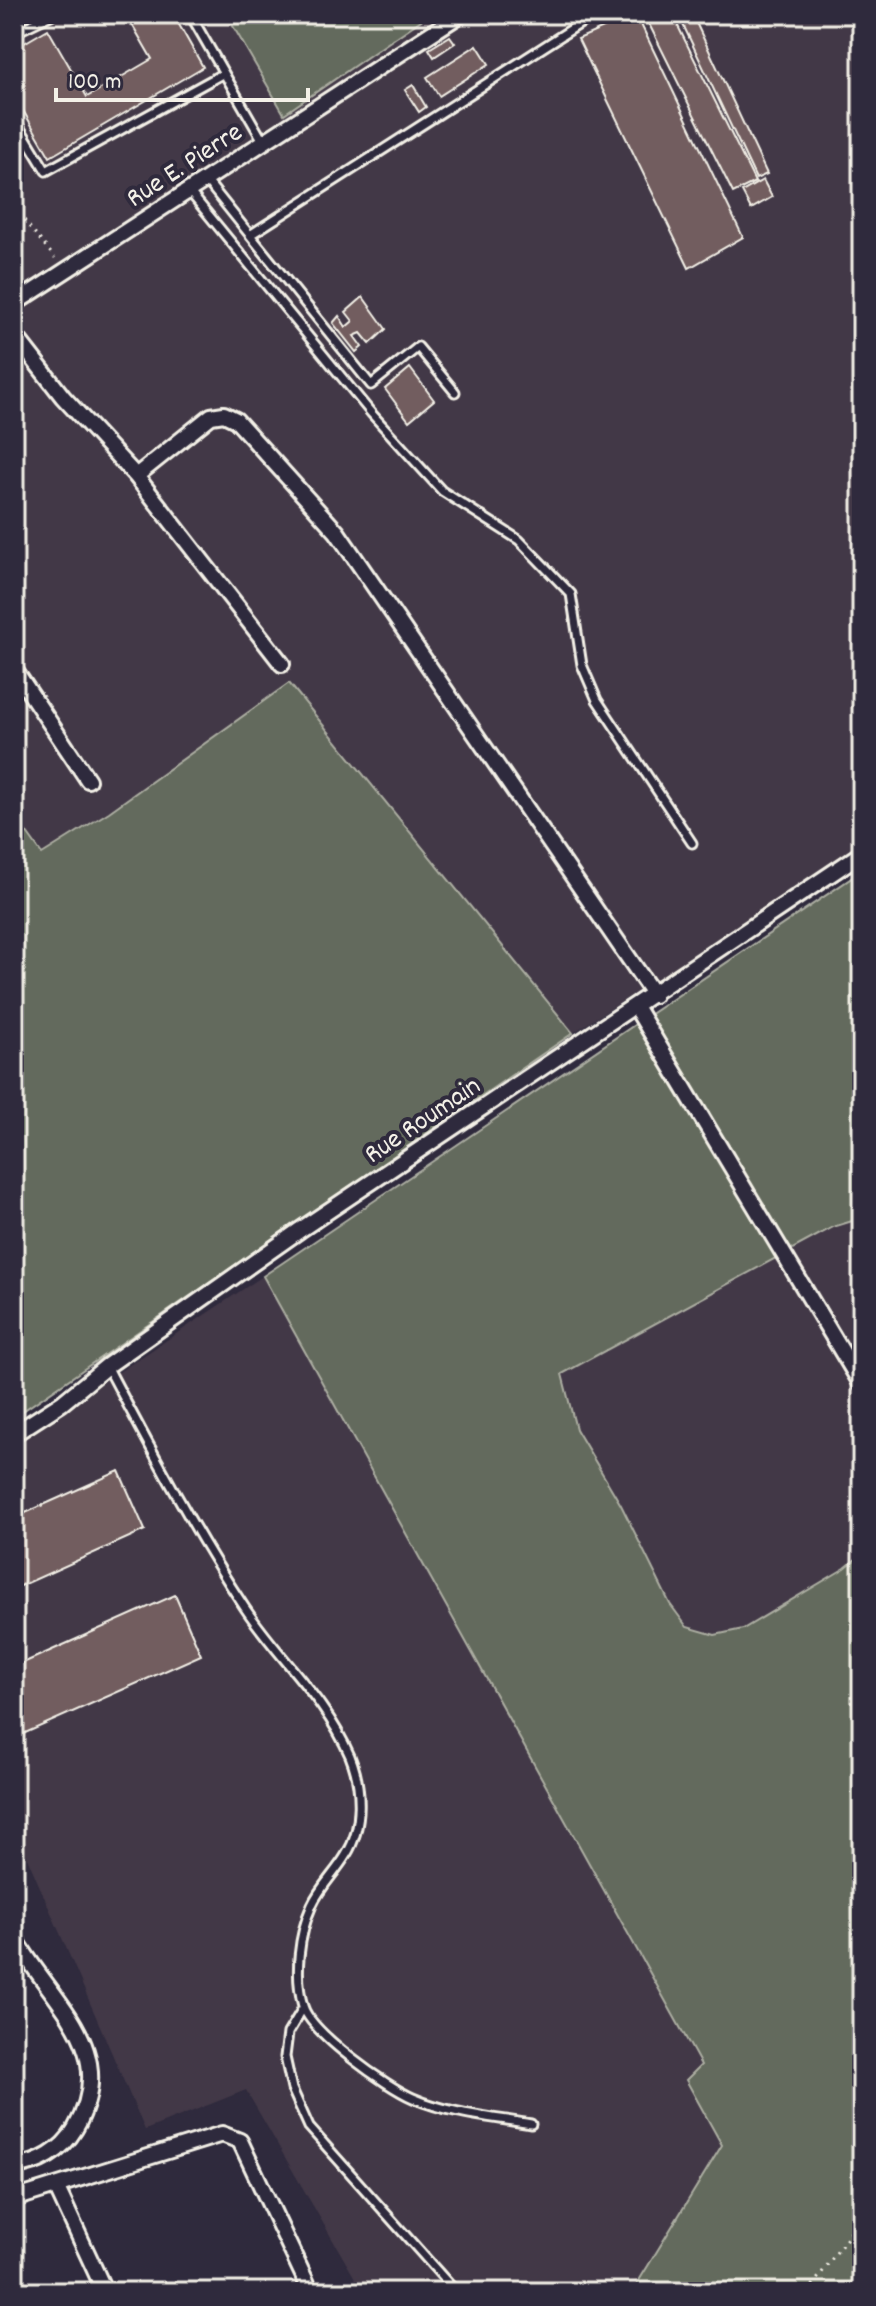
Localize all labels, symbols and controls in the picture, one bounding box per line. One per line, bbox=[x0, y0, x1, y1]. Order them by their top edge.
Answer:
scale bar bbox=[56, 52, 308, 102]
text: 100 m bbox=[68, 66, 121, 100]
street label: Rue E. Pierre bbox=[120, 115, 252, 220]
street label: Rue Roumain bbox=[357, 1068, 490, 1176]

